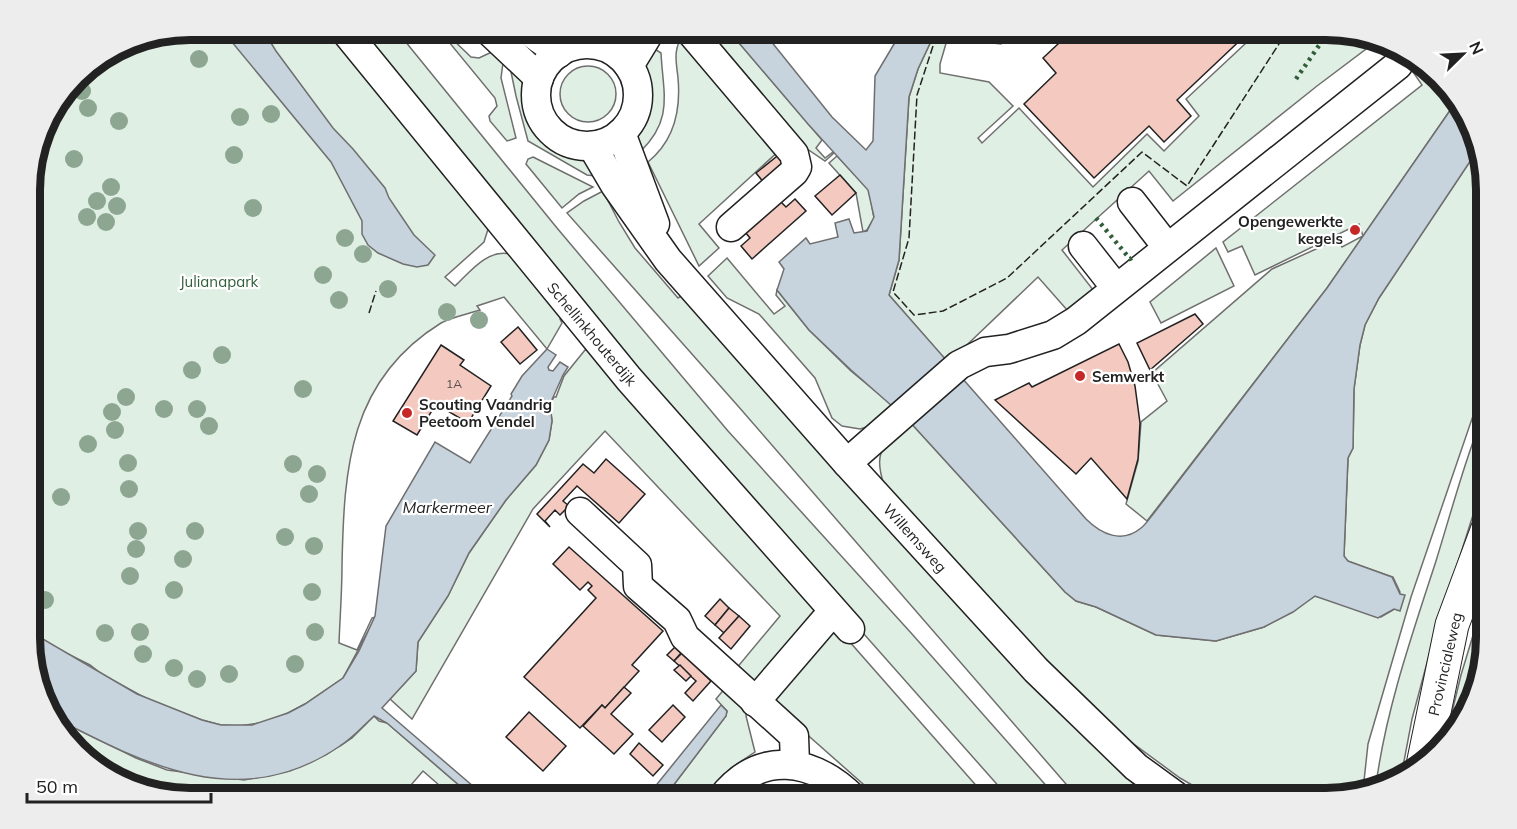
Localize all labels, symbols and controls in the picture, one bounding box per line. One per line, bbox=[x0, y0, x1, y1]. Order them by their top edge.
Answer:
north arrow bbox=[1433, 24, 1493, 84]
text: N bbox=[1465, 38, 1488, 57]
place label: Opengewerkte kegels bbox=[1238, 212, 1343, 248]
marker: Opengewerkte kegels bbox=[1348, 223, 1362, 237]
park label: Julianapark bbox=[180, 272, 259, 291]
street label: Schellinkhouterdijk bbox=[543, 278, 641, 390]
place label: Semwerkt bbox=[1092, 367, 1165, 386]
marker: Semwerkt bbox=[1073, 369, 1087, 383]
house number: 1A bbox=[446, 376, 462, 391]
place label: Scouting Vaandrig Peetoom Vendel bbox=[419, 395, 552, 431]
marker: Scouting Vaandrig Peetoom Vendel bbox=[400, 406, 414, 420]
water label: Markermeer bbox=[403, 497, 493, 517]
street label: Willemsweg bbox=[879, 500, 951, 576]
street label: Provincialeweg bbox=[1424, 610, 1466, 718]
scale bar bbox=[27, 766, 212, 804]
text: 50 m bbox=[36, 775, 78, 798]

